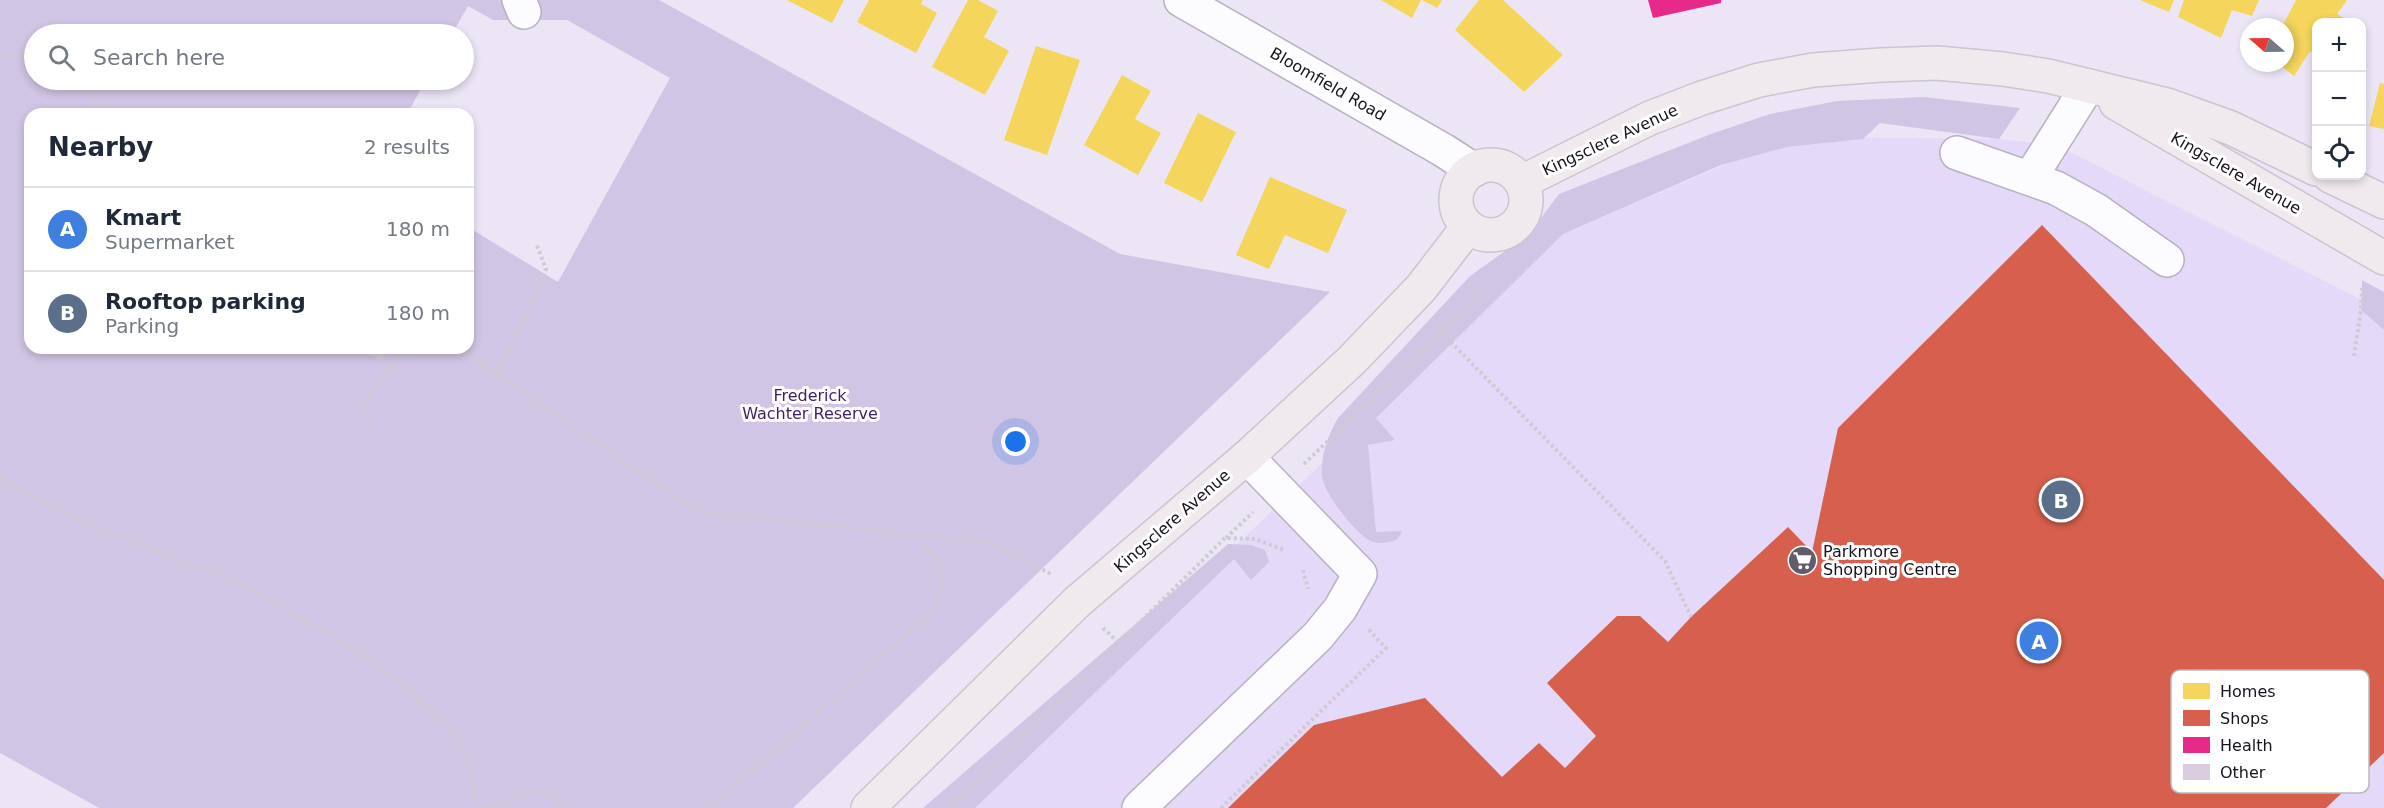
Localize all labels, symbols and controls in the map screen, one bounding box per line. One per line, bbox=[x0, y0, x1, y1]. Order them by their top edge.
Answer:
north arrow bbox=[2240, 18, 2294, 72]
map controls bbox=[2312, 18, 2366, 180]
button: + bbox=[2312, 18, 2366, 72]
search box bbox=[24, 24, 474, 90]
icon: search bbox=[45, 41, 78, 74]
street label: Bloomfield Road bbox=[1267, 43, 1389, 125]
text: Search here bbox=[93, 45, 225, 70]
button: − bbox=[2312, 72, 2366, 126]
street label: Kingsclere Avenue bbox=[1539, 100, 1681, 180]
button: locate bbox=[2312, 126, 2366, 180]
street label: Kingsclere Avenue bbox=[2167, 128, 2305, 218]
text: Nearby bbox=[48, 132, 153, 162]
text: 2 results bbox=[364, 135, 450, 159]
text: Kmart bbox=[105, 205, 181, 230]
text: A bbox=[60, 217, 75, 241]
text: 180 m bbox=[386, 217, 450, 241]
text: Supermarket bbox=[105, 230, 234, 254]
text: Rooftop parking bbox=[105, 289, 306, 314]
text: B bbox=[60, 301, 75, 325]
text: 180 m bbox=[386, 301, 450, 325]
text: Parking bbox=[105, 314, 179, 338]
park label: Frederick Wachter Reserve bbox=[742, 386, 878, 423]
your location bbox=[1001, 427, 1030, 456]
street label: Kingsclere Avenue bbox=[1110, 466, 1234, 576]
pin: B bbox=[2042, 478, 2080, 522]
place label: Parkmore Shopping Centre bbox=[1823, 542, 1957, 579]
supermarket icon: Parkmore Shopping Centre bbox=[1786, 544, 1818, 576]
pin: A bbox=[2020, 618, 2058, 664]
legend bbox=[2171, 670, 2369, 793]
text: Homes bbox=[2220, 682, 2276, 701]
text: Shops bbox=[2220, 709, 2269, 728]
text: Health bbox=[2220, 736, 2273, 755]
text: Other bbox=[2220, 763, 2266, 782]

